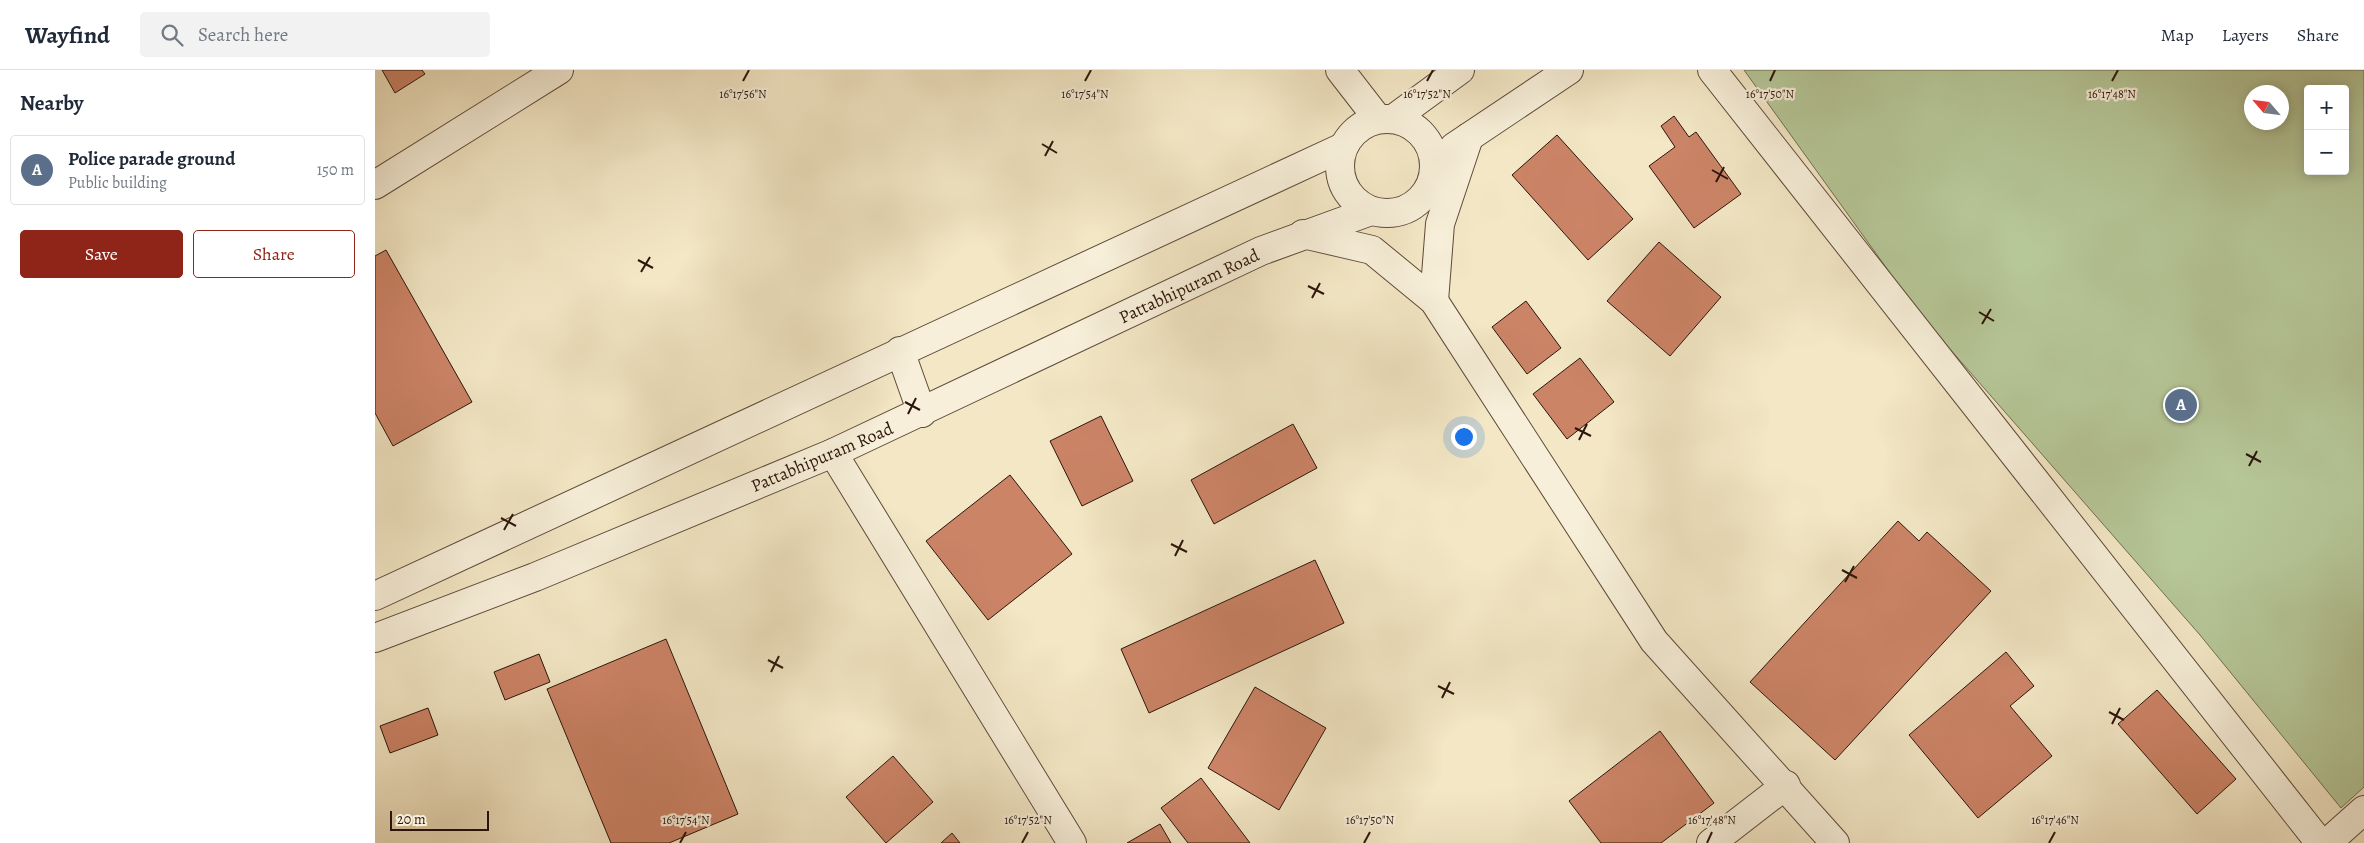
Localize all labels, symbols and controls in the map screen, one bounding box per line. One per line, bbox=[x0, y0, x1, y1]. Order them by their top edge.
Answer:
search box bbox=[140, 12, 490, 57]
text: Wayfind bbox=[25, 19, 110, 51]
icon: search bbox=[158, 21, 186, 49]
text: Search here bbox=[198, 22, 288, 48]
text: Map bbox=[2161, 23, 2194, 47]
text: Layers bbox=[2222, 23, 2269, 47]
text: Share bbox=[2297, 23, 2339, 47]
north arrow bbox=[2244, 85, 2289, 130]
map controls bbox=[2304, 85, 2349, 175]
button: + bbox=[2304, 85, 2349, 130]
text: 16°17'56"N bbox=[719, 86, 767, 102]
text: 16°17'54"N bbox=[1061, 86, 1109, 102]
text: 16°17'52"N bbox=[1403, 86, 1451, 102]
text: 16°17'50"N bbox=[1746, 86, 1795, 102]
text: 16°17'48"N bbox=[2088, 86, 2136, 102]
text: Nearby bbox=[20, 89, 83, 117]
button: − bbox=[2304, 130, 2349, 175]
text: Police parade ground bbox=[68, 146, 235, 172]
text: A bbox=[32, 159, 42, 181]
text: 150 m bbox=[317, 159, 354, 181]
text: Public building bbox=[68, 172, 167, 194]
button: Save bbox=[20, 230, 183, 278]
button: Share bbox=[193, 230, 355, 278]
street label: Pattabhipuram Road bbox=[1115, 243, 1263, 329]
pin: A bbox=[2165, 386, 2197, 424]
street label: Pattabhipuram Road bbox=[747, 416, 897, 498]
your location bbox=[1451, 424, 1477, 450]
scale bar bbox=[390, 808, 489, 831]
text: 20 m bbox=[397, 810, 426, 829]
text: 16°17'54"N bbox=[662, 812, 710, 828]
text: 16°17'52"N bbox=[1004, 812, 1052, 828]
text: 16°17'50"N bbox=[1346, 812, 1395, 828]
text: 16°17'48"N bbox=[1688, 812, 1736, 828]
text: 16°17'46"N bbox=[2031, 812, 2079, 828]

